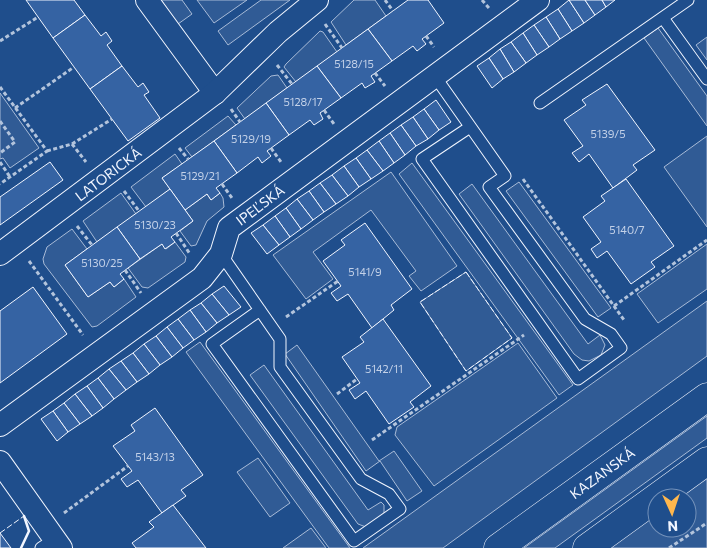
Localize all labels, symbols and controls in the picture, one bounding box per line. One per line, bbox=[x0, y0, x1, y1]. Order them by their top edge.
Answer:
house number: 5128/15 bbox=[334, 57, 374, 70]
house number: 5128/17 bbox=[284, 95, 323, 108]
house number: 5139/5 bbox=[591, 127, 625, 140]
house number: 5129/19 bbox=[231, 132, 271, 145]
street label: LATORICKÁ bbox=[72, 143, 145, 204]
house number: 5129/21 bbox=[180, 169, 220, 182]
street label: IPEĽSKÁ bbox=[232, 181, 288, 229]
house number: 5130/23 bbox=[134, 218, 176, 231]
house number: 5140/7 bbox=[609, 223, 645, 236]
house number: 5130/25 bbox=[81, 256, 123, 269]
house number: 5141/9 bbox=[348, 265, 382, 278]
house number: 5142/11 bbox=[365, 362, 403, 375]
street label: KAZANSKÁ bbox=[566, 444, 638, 502]
house number: 5143/13 bbox=[135, 450, 175, 463]
north arrow bbox=[647, 488, 697, 538]
text: N bbox=[667, 518, 678, 535]

